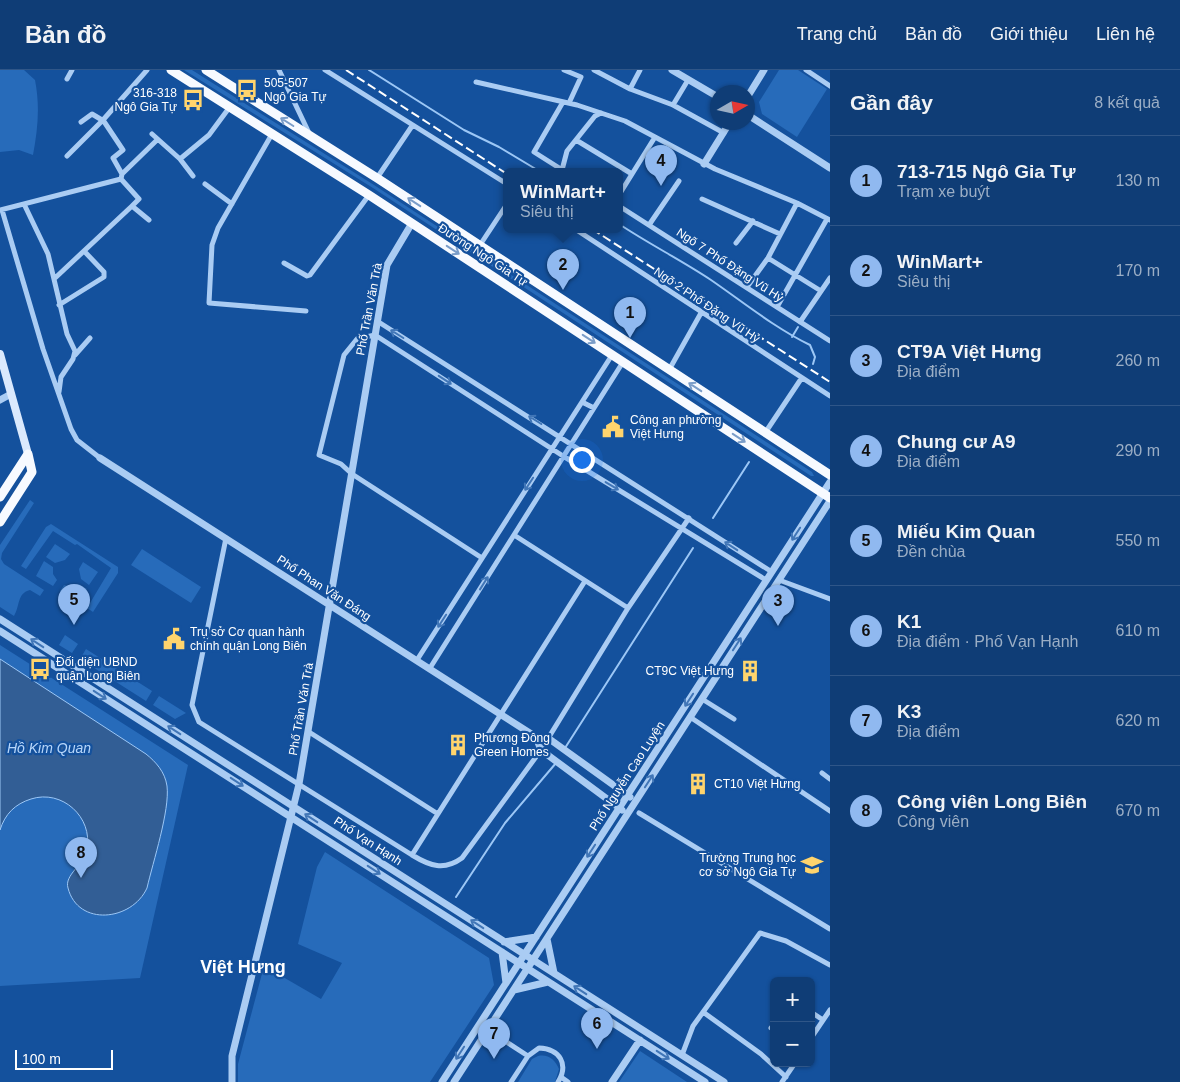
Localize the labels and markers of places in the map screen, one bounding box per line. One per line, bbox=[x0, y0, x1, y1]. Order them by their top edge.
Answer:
place label: 505-507 Ngô Gia Tự bbox=[264, 76, 327, 104]
bus stop icon: 505-507 Ngô Gia Tự bbox=[234, 77, 260, 103]
place label: 316-318 Ngô Gia Tự bbox=[114, 86, 177, 114]
bus stop icon: 316-318 Ngô Gia Tự bbox=[180, 87, 206, 113]
pin: 4 bbox=[645, 145, 677, 186]
pin: 2 bbox=[547, 249, 579, 290]
pin: 1 bbox=[614, 297, 646, 338]
place label: Công an phường Việt Hưng bbox=[630, 413, 721, 441]
public building icon: Công an phường Việt Hưng bbox=[600, 414, 626, 440]
pin: 5 bbox=[58, 584, 90, 625]
pin: 3 bbox=[762, 585, 794, 626]
place label: Trụ sở Cơ quan hành chính quận Long Biên bbox=[190, 625, 307, 653]
public building icon: Trụ sở Cơ quan hành chính quận Long Biên bbox=[161, 626, 187, 652]
place label: Đối diện UBND quận Long Biên bbox=[56, 655, 140, 683]
bus stop icon: Đối diện UBND quận Long Biên bbox=[27, 656, 53, 682]
building icon: CT9C Việt Hưng bbox=[737, 658, 763, 684]
place label: CT9C Việt Hưng bbox=[645, 664, 734, 678]
place label: Phương Đông Green Homes bbox=[474, 731, 550, 759]
building icon: Phương Đông Green Homes bbox=[445, 732, 471, 758]
building icon: CT10 Việt Hưng bbox=[685, 771, 711, 797]
place label: CT10 Việt Hưng bbox=[714, 777, 801, 791]
pin: 8 bbox=[65, 837, 97, 878]
place label: Trường Trung học cơ sở Ngô Gia Tự bbox=[699, 851, 796, 879]
school or university icon: Trường Trung học cơ sở Ngô Gia Tự bbox=[799, 852, 825, 878]
pin: 6 bbox=[581, 1008, 613, 1049]
pin: 7 bbox=[478, 1018, 510, 1059]

